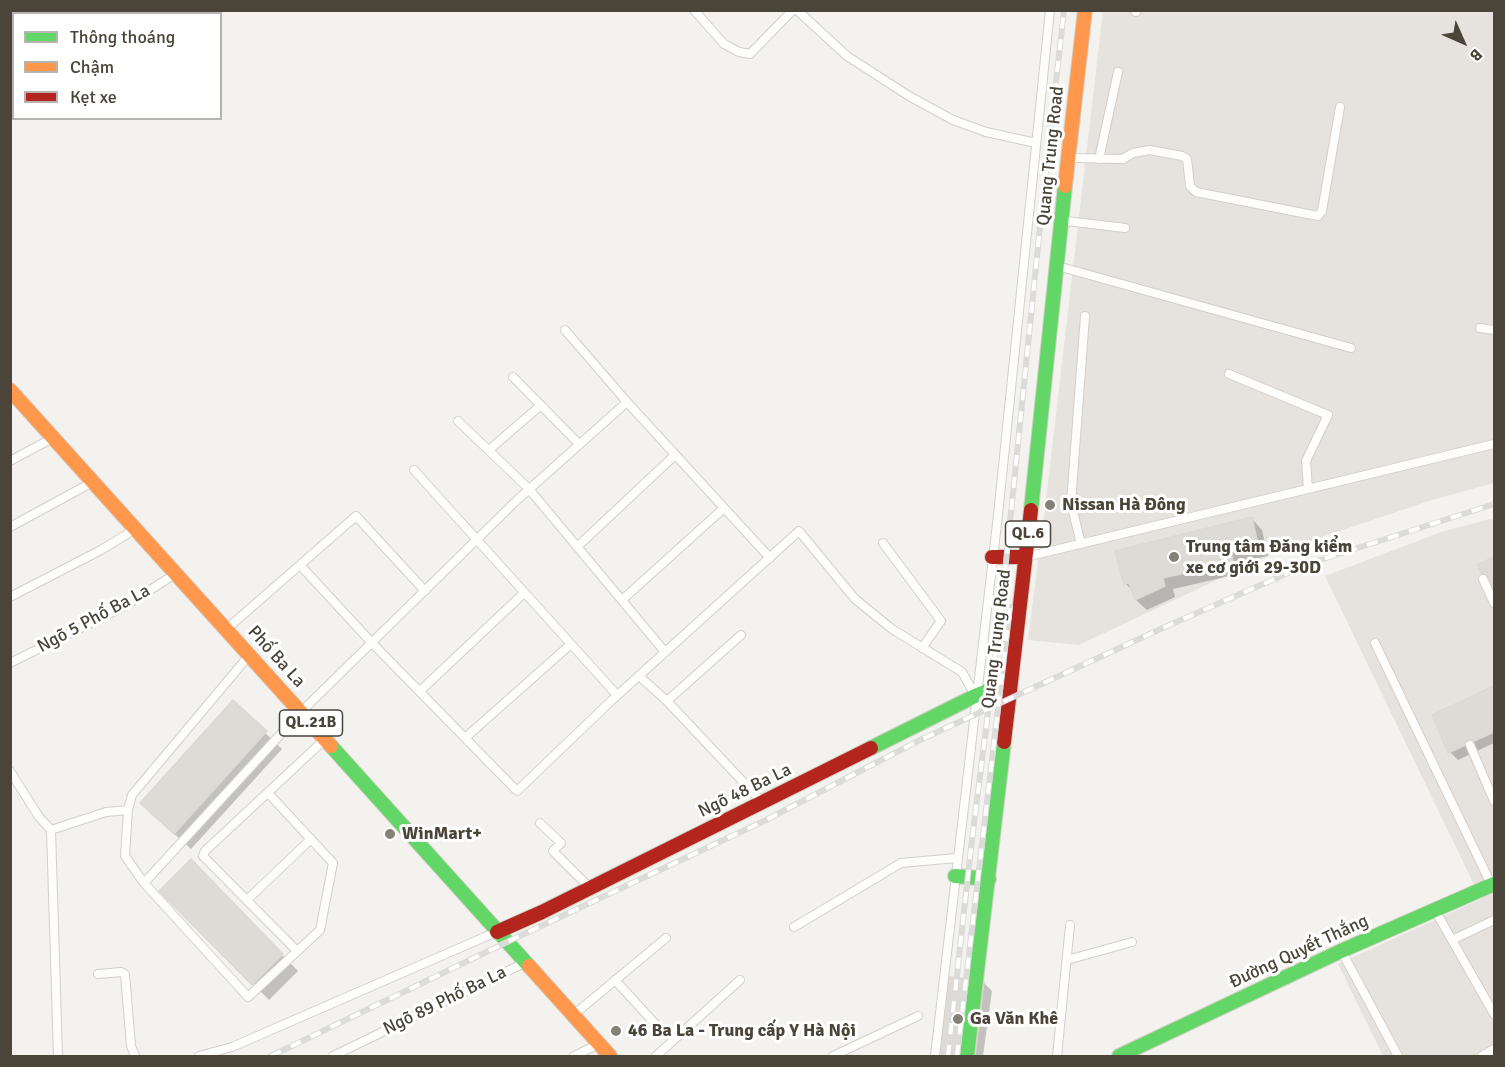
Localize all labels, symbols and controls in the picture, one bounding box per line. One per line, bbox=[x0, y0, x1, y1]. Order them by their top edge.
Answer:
legend bbox=[12, 12, 222, 120]
north arrow bbox=[1433, 12, 1493, 72]
text: Thông thoáng bbox=[70, 26, 175, 48]
text: B bbox=[1465, 44, 1486, 65]
text: Chậm bbox=[70, 56, 114, 78]
street label: Quang Trung Road bbox=[1033, 85, 1069, 227]
text: Kẹt xe bbox=[70, 86, 117, 108]
place label: Nissan Hà Đông bbox=[1062, 494, 1186, 516]
marker: Nissan Hà Đông bbox=[1043, 498, 1057, 512]
road number: QL.6 bbox=[1006, 521, 1050, 547]
place label: Trung tâm Đăng kiểm xe cơ giới 29-30D bbox=[1186, 536, 1352, 578]
marker: Trung tâm Đăng kiểm xe cơ giới 29-30D bbox=[1167, 550, 1181, 564]
street label: Quang Trung Road bbox=[978, 568, 1016, 710]
street label: Ngõ 5 Phố Ba La bbox=[34, 580, 154, 658]
street label: Phố Ba La bbox=[243, 622, 309, 692]
road number: QL.21B bbox=[280, 710, 342, 736]
street label: Ngõ 48 Ba La bbox=[695, 759, 795, 823]
place label: WinMart+ bbox=[402, 823, 482, 845]
marker: WinMart+ bbox=[383, 827, 397, 841]
street label: Đường Quyết Thắng bbox=[1226, 910, 1372, 994]
street label: Ngõ 89 Phố Ba La bbox=[380, 962, 510, 1040]
place label: Ga Văn Khê bbox=[970, 1008, 1058, 1030]
marker: Ga Văn Khê bbox=[951, 1012, 965, 1026]
place label: 46 Ba La - Trung cấp Y Hà Nội bbox=[628, 1020, 856, 1042]
marker: 46 Ba La - Trung cấp Y Hà Nội bbox=[609, 1024, 623, 1038]

